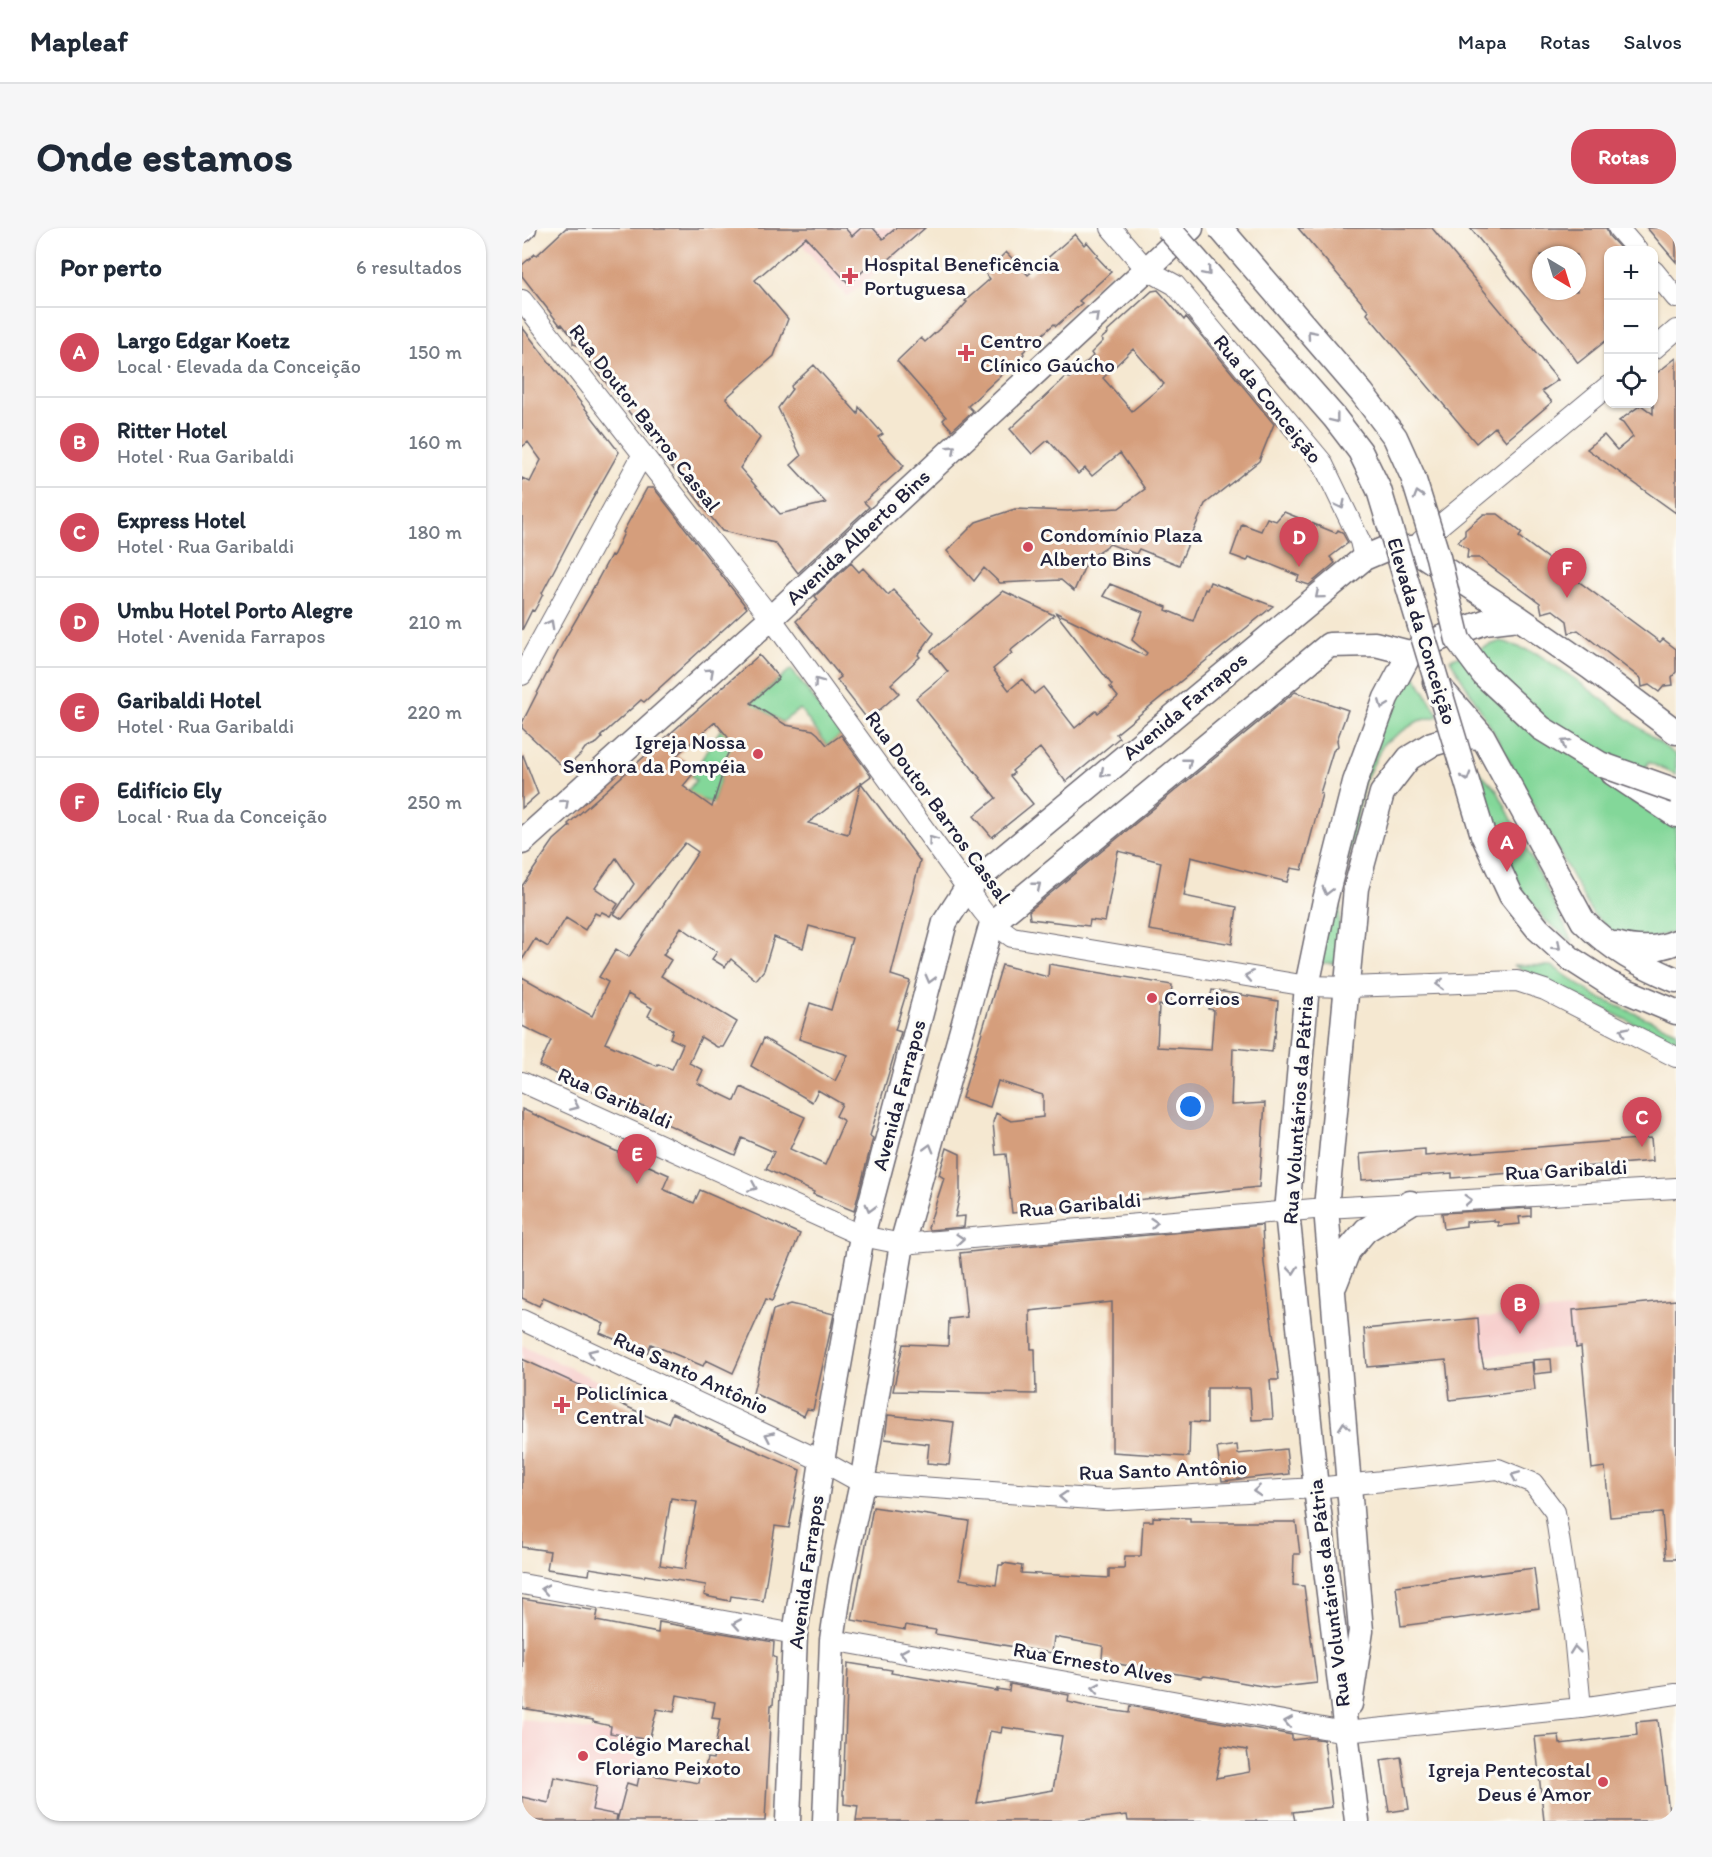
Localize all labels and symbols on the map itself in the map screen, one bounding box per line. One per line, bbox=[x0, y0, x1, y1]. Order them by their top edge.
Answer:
north arrow bbox=[1532, 246, 1586, 300]
place label: Hospital Beneficência Portuguesa bbox=[864, 251, 1060, 300]
one-way arrow bbox=[1200, 265, 1211, 276]
marker: Hospital Beneficência Portuguesa bbox=[841, 267, 859, 285]
one-way arrow bbox=[1088, 312, 1098, 323]
street label: Rua Doutor Barros Cassal bbox=[564, 319, 727, 517]
place label: Centro Clínico Gaúcho bbox=[980, 328, 1115, 377]
street label: Rua da Conceição bbox=[1209, 329, 1328, 468]
one-way arrow bbox=[1308, 330, 1319, 341]
marker: Centro Clínico Gaúcho bbox=[957, 344, 975, 362]
one-way arrow bbox=[1328, 412, 1339, 423]
one-way arrow bbox=[945, 445, 955, 456]
street label: Avenida Alberto Bins bbox=[780, 463, 935, 610]
one-way arrow bbox=[1413, 490, 1425, 501]
one-way arrow bbox=[1334, 498, 1346, 509]
pin: D bbox=[1280, 518, 1318, 567]
place label: Condomínio Plaza Alberto Bins bbox=[1040, 522, 1203, 571]
street label: Elevada da Conceição bbox=[1382, 534, 1463, 727]
marker: Condomínio Plaza Alberto Bins bbox=[1021, 540, 1035, 554]
pin: F bbox=[1548, 548, 1586, 598]
one-way arrow bbox=[1315, 588, 1326, 599]
one-way arrow bbox=[543, 620, 554, 630]
street label: Avenida Farrapos bbox=[1117, 646, 1252, 765]
one-way arrow bbox=[703, 668, 714, 679]
one-way arrow bbox=[814, 678, 825, 689]
one-way arrow bbox=[1378, 699, 1391, 710]
street label: Rua Doutor Barros Cassal bbox=[860, 706, 1017, 908]
place label: Igreja Nossa Senhora da Pompéia bbox=[563, 729, 746, 778]
one-way arrow bbox=[1561, 738, 1571, 750]
marker: Igreja Nossa Senhora da Pompéia bbox=[751, 747, 765, 761]
one-way arrow bbox=[1181, 758, 1192, 769]
one-way arrow bbox=[1100, 766, 1111, 777]
one-way arrow bbox=[1459, 771, 1471, 782]
one-way arrow bbox=[559, 799, 569, 810]
pin: A bbox=[1488, 822, 1526, 872]
one-way arrow bbox=[929, 836, 940, 847]
one-way arrow bbox=[1031, 882, 1042, 893]
one-way arrow bbox=[1322, 886, 1334, 896]
one-way arrow bbox=[1550, 939, 1560, 950]
one-way arrow bbox=[1245, 971, 1254, 983]
one-way arrow bbox=[925, 973, 937, 984]
one-way arrow bbox=[1436, 977, 1445, 990]
place label: Correios bbox=[1164, 985, 1240, 1010]
marker: Correios bbox=[1145, 991, 1159, 1005]
street label: Rua Voluntários da Pátria bbox=[1277, 994, 1318, 1225]
street label: Avenida Farrapos bbox=[866, 1017, 931, 1173]
one-way arrow bbox=[1619, 1026, 1630, 1038]
street label: Rua Garibaldi bbox=[554, 1061, 676, 1134]
your location bbox=[1176, 1092, 1205, 1121]
pin: C bbox=[1622, 1098, 1662, 1147]
one-way arrow bbox=[569, 1099, 580, 1111]
pin: E bbox=[618, 1134, 656, 1184]
one-way arrow bbox=[922, 1143, 934, 1153]
street label: Rua Garibaldi bbox=[1504, 1154, 1628, 1185]
one-way arrow bbox=[746, 1179, 757, 1191]
street label: Rua Garibaldi bbox=[1018, 1187, 1142, 1222]
one-way arrow bbox=[1464, 1194, 1473, 1207]
one-way arrow bbox=[865, 1202, 877, 1213]
one-way arrow bbox=[1150, 1217, 1159, 1230]
one-way arrow bbox=[956, 1233, 965, 1246]
one-way arrow bbox=[1286, 1266, 1299, 1275]
pin: B bbox=[1500, 1284, 1540, 1334]
street label: Rua Santo Antônio bbox=[610, 1326, 773, 1419]
one-way arrow bbox=[588, 1348, 599, 1360]
place label: Policlínica Central bbox=[576, 1380, 668, 1429]
marker: Policlínica Central bbox=[553, 1396, 571, 1414]
one-way arrow bbox=[1338, 1422, 1351, 1431]
one-way arrow bbox=[764, 1431, 775, 1443]
street label: Rua Santo Antônio bbox=[1078, 1454, 1248, 1485]
one-way arrow bbox=[1510, 1471, 1521, 1483]
street label: Rua Voluntários da Pátria bbox=[1302, 1477, 1355, 1709]
one-way arrow bbox=[1253, 1485, 1262, 1498]
one-way arrow bbox=[1058, 1490, 1067, 1503]
street label: Avenida Farrapos bbox=[782, 1493, 829, 1651]
one-way arrow bbox=[541, 1583, 550, 1595]
one-way arrow bbox=[733, 1618, 743, 1631]
street label: Rua Ernesto Alves bbox=[1011, 1636, 1175, 1689]
one-way arrow bbox=[1569, 1645, 1582, 1654]
one-way arrow bbox=[899, 1647, 909, 1660]
one-way arrow bbox=[1091, 1682, 1101, 1695]
one-way arrow bbox=[1283, 1716, 1293, 1729]
place label: Colégio Marechal Floriano Peixoto bbox=[595, 1731, 750, 1780]
marker: Colégio Marechal Floriano Peixoto bbox=[576, 1749, 590, 1763]
place label: Igreja Pentecostal Deus é Amor bbox=[1428, 1757, 1592, 1806]
marker: Igreja Pentecostal Deus é Amor bbox=[1596, 1775, 1610, 1789]

